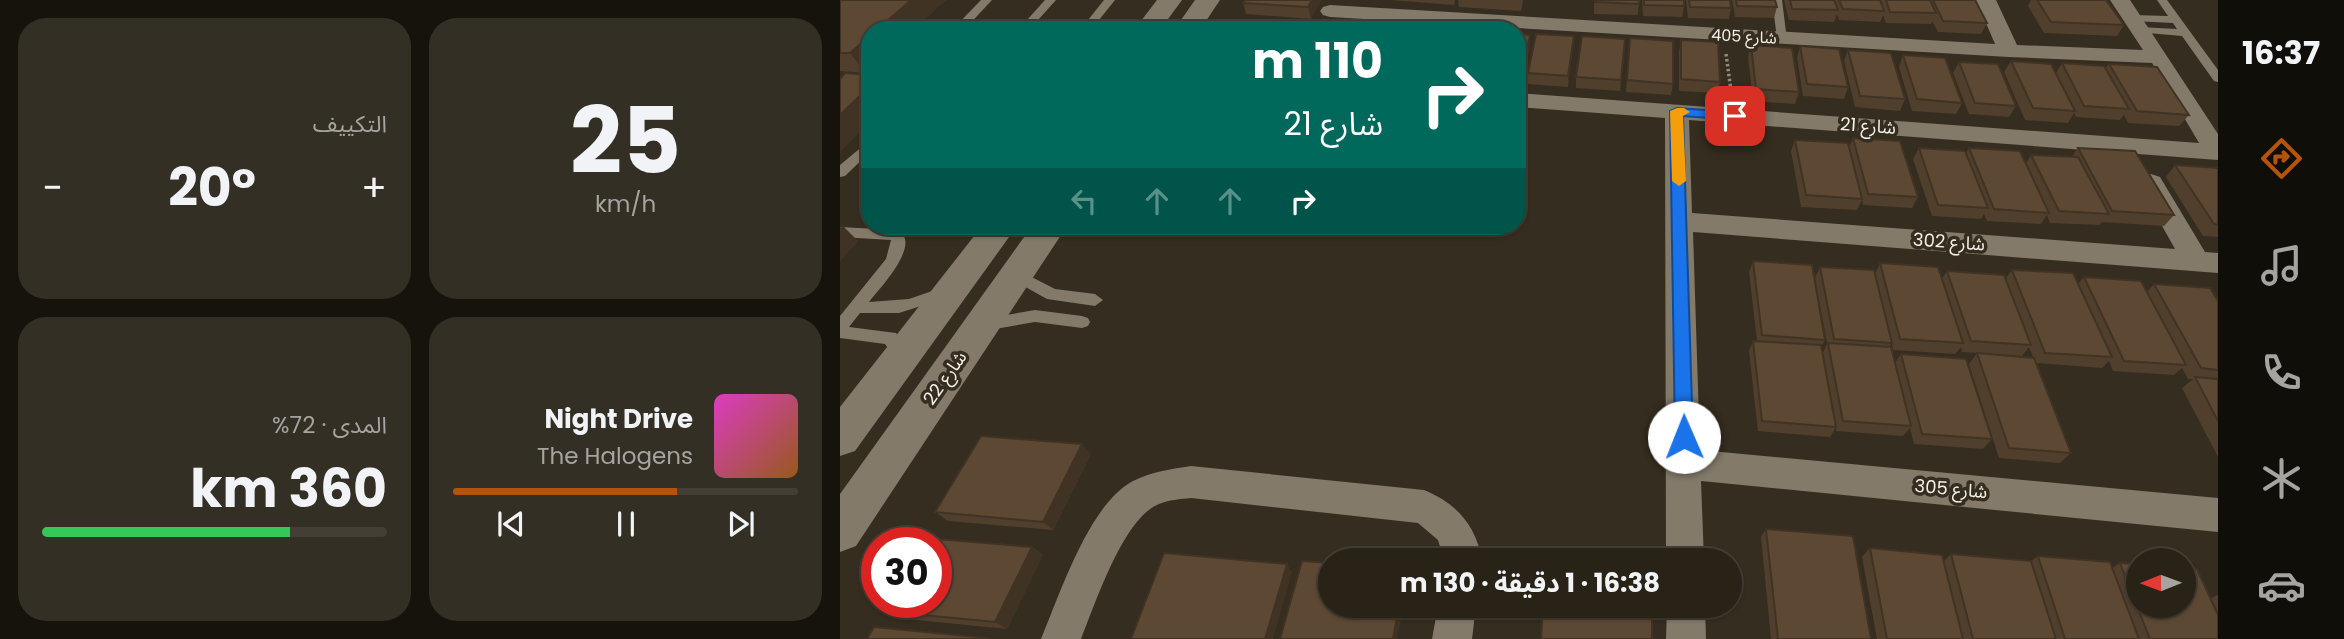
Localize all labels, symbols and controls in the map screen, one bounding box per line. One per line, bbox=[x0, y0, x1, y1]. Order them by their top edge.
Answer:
street label: شارع 405 bbox=[1711, 23, 1777, 51]
text: 110 m bbox=[1252, 27, 1383, 95]
text: 16:37 bbox=[2242, 30, 2320, 75]
icon: right bbox=[1407, 49, 1498, 140]
text: 25 bbox=[570, 77, 681, 205]
pin bbox=[1705, 86, 1765, 146]
icon: arrive bbox=[1716, 97, 1754, 135]
text: شارع 21 bbox=[1283, 101, 1383, 146]
text: التكييف bbox=[313, 108, 387, 140]
street label: شارع 21 bbox=[1839, 111, 1897, 142]
icon: directions bbox=[2257, 134, 2306, 183]
text: 20° bbox=[168, 151, 256, 224]
text: − bbox=[42, 161, 63, 214]
text: + bbox=[361, 161, 387, 214]
icon: left bbox=[1065, 182, 1103, 220]
icon: ahead bbox=[1138, 182, 1176, 220]
icon: ahead bbox=[1211, 182, 1249, 220]
icon: right bbox=[1284, 182, 1322, 220]
text: km/h bbox=[595, 188, 656, 220]
street label: شارع 302 bbox=[1912, 227, 1986, 258]
icon: music bbox=[2257, 241, 2306, 290]
street label: شارع 22 bbox=[917, 346, 974, 411]
icon: phone bbox=[2257, 348, 2306, 397]
position arrow bbox=[1647, 400, 1721, 474]
text: Night Drive bbox=[545, 401, 693, 437]
text: المدى · 72% bbox=[272, 409, 387, 441]
text: The Halogens bbox=[537, 440, 693, 472]
text: 360 km bbox=[190, 452, 387, 525]
icon: climate bbox=[2257, 454, 2306, 503]
street label: شارع 305 bbox=[1913, 473, 1989, 506]
icon: previous bbox=[492, 505, 530, 543]
icon: pause bbox=[607, 505, 645, 543]
icon: next bbox=[722, 505, 760, 543]
speed limit sign: 30 bbox=[861, 527, 952, 618]
north arrow bbox=[2126, 548, 2196, 618]
map controls bbox=[2126, 548, 2196, 618]
icon: car bbox=[2257, 561, 2306, 610]
text: 16:38 · 1 دقيقة · 130 m bbox=[1400, 565, 1660, 601]

